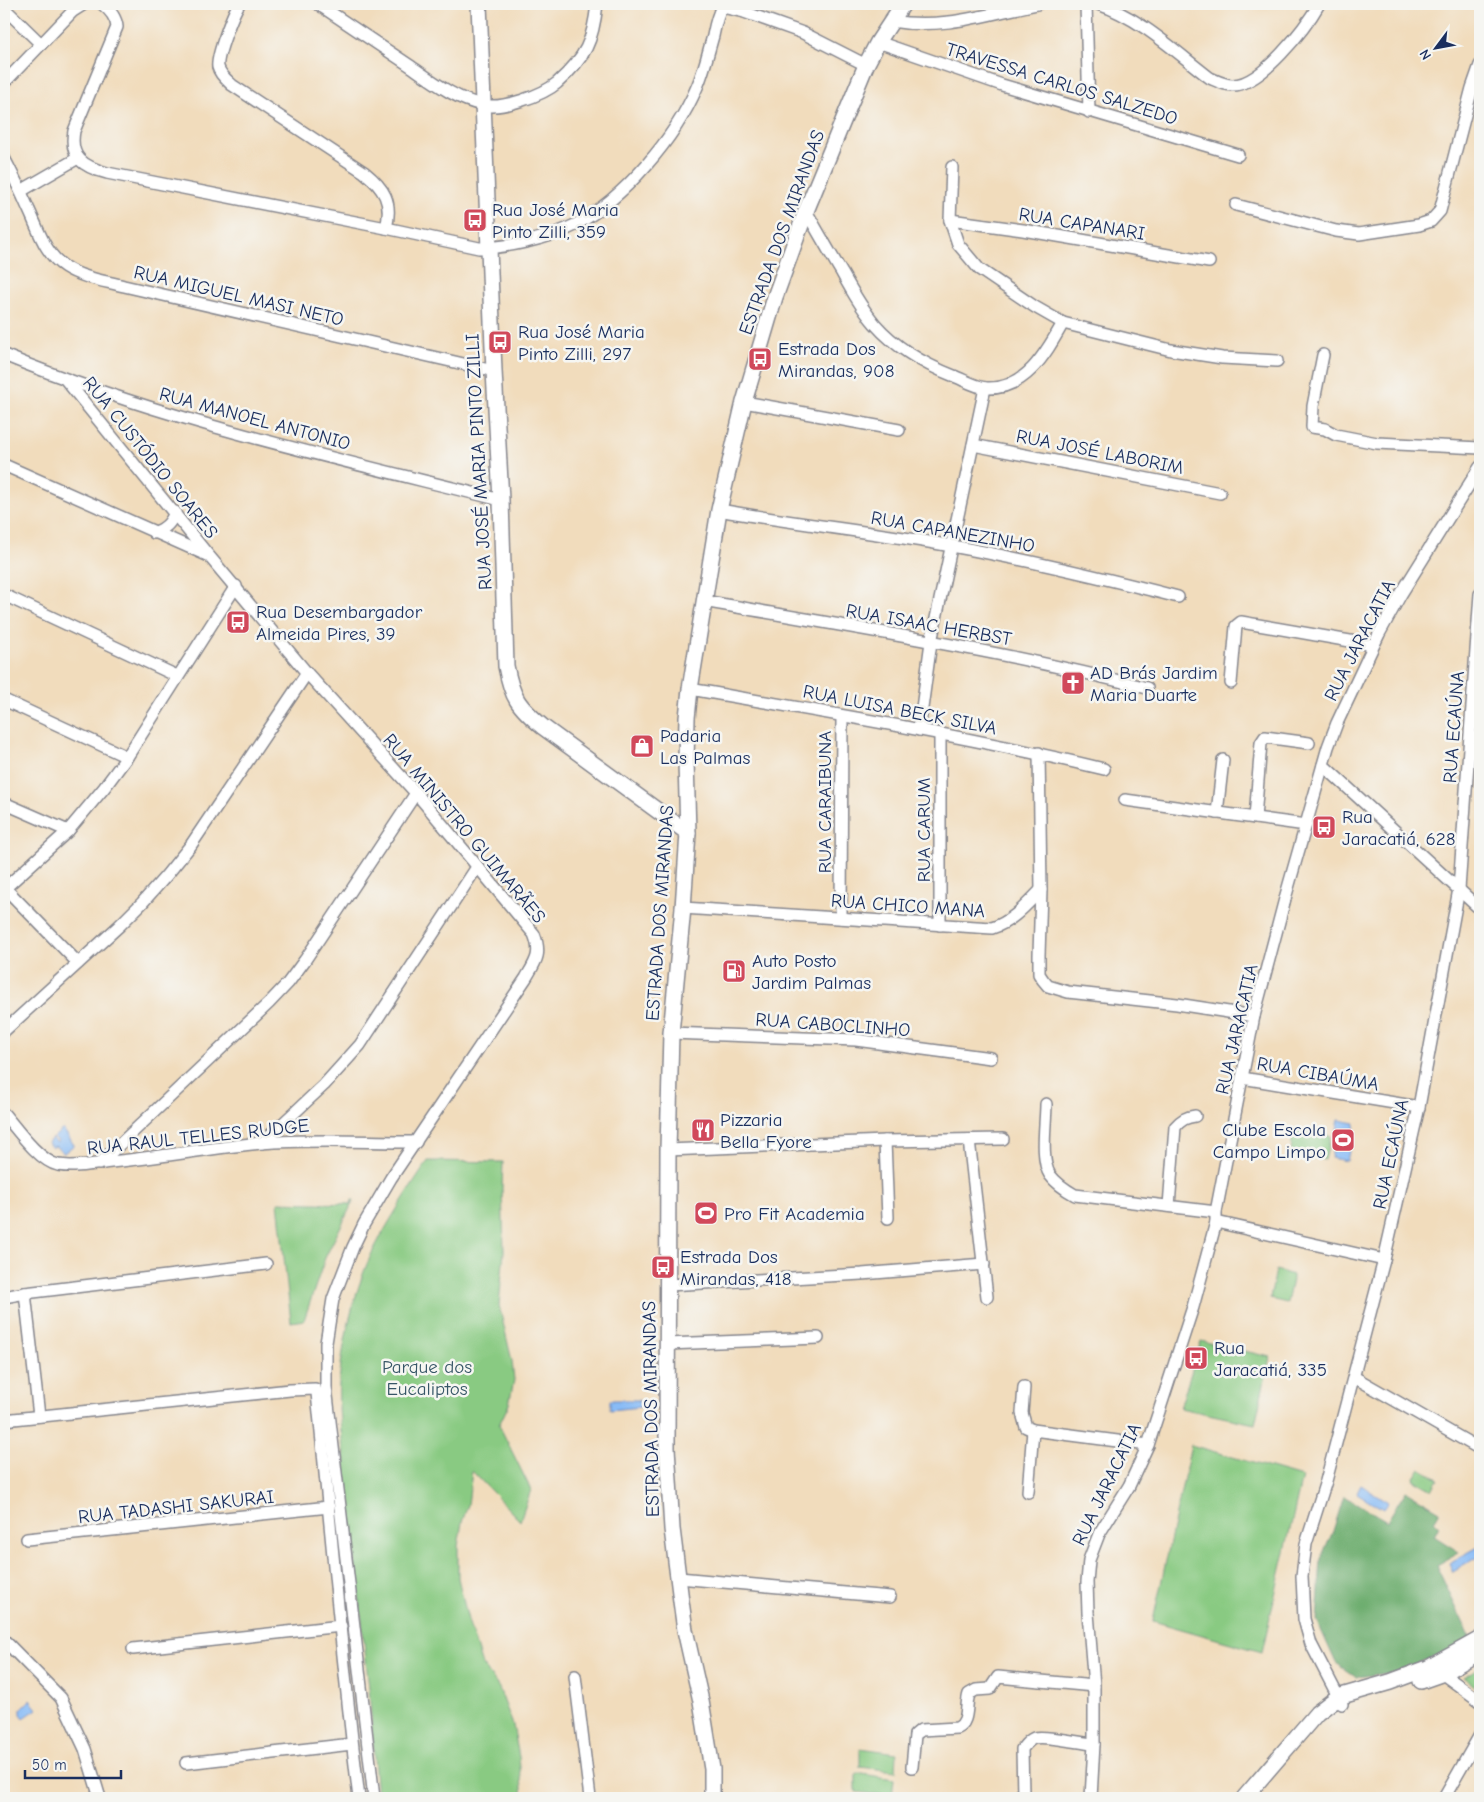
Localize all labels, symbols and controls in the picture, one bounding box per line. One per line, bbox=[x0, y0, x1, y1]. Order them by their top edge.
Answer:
north arrow bbox=[1412, 22, 1462, 72]
street label: TRAVESSA CARLOS SALZEDO bbox=[943, 38, 1180, 130]
text: N bbox=[1416, 46, 1435, 63]
street label: ESTRADA DOS MIRANDAS bbox=[735, 127, 829, 338]
place label: Rua José Maria Pinto Zilli, 359 bbox=[492, 199, 619, 243]
street label: RUA CAPANARI bbox=[1017, 203, 1147, 245]
bus stop icon: Rua José Maria Pinto Zilli, 359 bbox=[462, 207, 488, 233]
street label: RUA MIGUEL MASI NETO bbox=[132, 261, 346, 331]
place label: Rua José Maria Pinto Zilli, 297 bbox=[518, 321, 645, 365]
bus stop icon: Rua José Maria Pinto Zilli, 297 bbox=[487, 329, 513, 355]
street label: RUA JOSÉ MARIA PINTO ZILLI bbox=[461, 333, 497, 591]
place label: Estrada Dos Mirandas, 908 bbox=[778, 338, 894, 382]
bus stop icon: Estrada Dos Mirandas, 908 bbox=[747, 346, 773, 372]
street label: RUA CUSTÓDIO SOARES bbox=[78, 372, 222, 543]
street label: RUA MANOEL ANTONIO bbox=[157, 383, 353, 455]
street label: RUA JOSÉ LABORIM bbox=[1014, 425, 1185, 479]
street label: RUA CAPANEZINHO bbox=[869, 507, 1037, 557]
street label: RUA JARACATIA bbox=[1320, 576, 1400, 705]
street label: RUA ISAAC HERBST bbox=[844, 600, 1014, 650]
place label: Rua Desembargador Almeida Pires, 39 bbox=[256, 601, 423, 645]
bus stop icon: Rua Desembargador Almeida Pires, 39 bbox=[225, 609, 251, 635]
place label: AD Brás Jardim Maria Duarte bbox=[1090, 662, 1218, 706]
church icon: AD Brás Jardim Maria Duarte bbox=[1060, 670, 1086, 696]
street label: RUA ECAÚNA bbox=[1439, 670, 1469, 784]
street label: RUA LUISA BECK SILVA bbox=[801, 680, 998, 740]
place label: Padaria Las Palmas bbox=[660, 725, 751, 769]
street label: RUA MINISTRO GUIMARÃES bbox=[378, 729, 550, 928]
street label: RUA CARAIBUNA bbox=[814, 731, 836, 873]
shop icon: Padaria Las Palmas bbox=[629, 733, 655, 759]
street label: RUA CARUM bbox=[913, 778, 935, 882]
street label: ESTRADA DOS MIRANDAS bbox=[641, 804, 679, 1022]
place label: Rua Jaracatiá, 628 bbox=[1342, 806, 1455, 850]
bus stop icon: Rua Jaracatiá, 628 bbox=[1311, 814, 1337, 840]
street label: RUA CHICO MANA bbox=[830, 890, 986, 922]
place label: Auto Posto Jardim Palmas bbox=[752, 950, 871, 994]
fuel station icon: Auto Posto Jardim Palmas bbox=[721, 958, 747, 984]
street label: RUA JARACATIA bbox=[1211, 962, 1263, 1097]
street label: RUA CABOCLINHO bbox=[755, 1009, 911, 1041]
street label: RUA CIBAÚMA bbox=[1255, 1052, 1381, 1096]
street label: RUA ECAÚNA bbox=[1369, 1097, 1413, 1211]
place label: Pizzaria Bella Fyore bbox=[720, 1109, 812, 1153]
street label: RUA RAUL TELLES RUDGE bbox=[86, 1114, 310, 1160]
restaurant icon: Pizzaria Bella Fyore bbox=[690, 1117, 716, 1143]
place label: Clube Escola Campo Limpo bbox=[1213, 1119, 1326, 1163]
sports icon: Clube Escola Campo Limpo bbox=[1330, 1127, 1356, 1153]
sports icon: Pro Fit Academia bbox=[693, 1200, 719, 1226]
place label: Pro Fit Academia bbox=[724, 1203, 865, 1225]
place label: Estrada Dos Mirandas, 418 bbox=[680, 1246, 791, 1290]
bus stop icon: Estrada Dos Mirandas, 418 bbox=[650, 1254, 676, 1280]
street label: ESTRADA DOS MIRANDAS bbox=[638, 1301, 664, 1517]
place label: Rua Jaracatiá, 335 bbox=[1214, 1337, 1327, 1381]
bus stop icon: Rua Jaracatiá, 335 bbox=[1183, 1345, 1209, 1371]
park label: Parque dos Eucaliptos bbox=[382, 1356, 472, 1400]
street label: RUA JARACATIA bbox=[1068, 1420, 1146, 1549]
street label: RUA TADASHI SAKURAI bbox=[77, 1486, 275, 1528]
scale bar bbox=[25, 1747, 121, 1779]
text: 50 m bbox=[32, 1756, 67, 1774]

